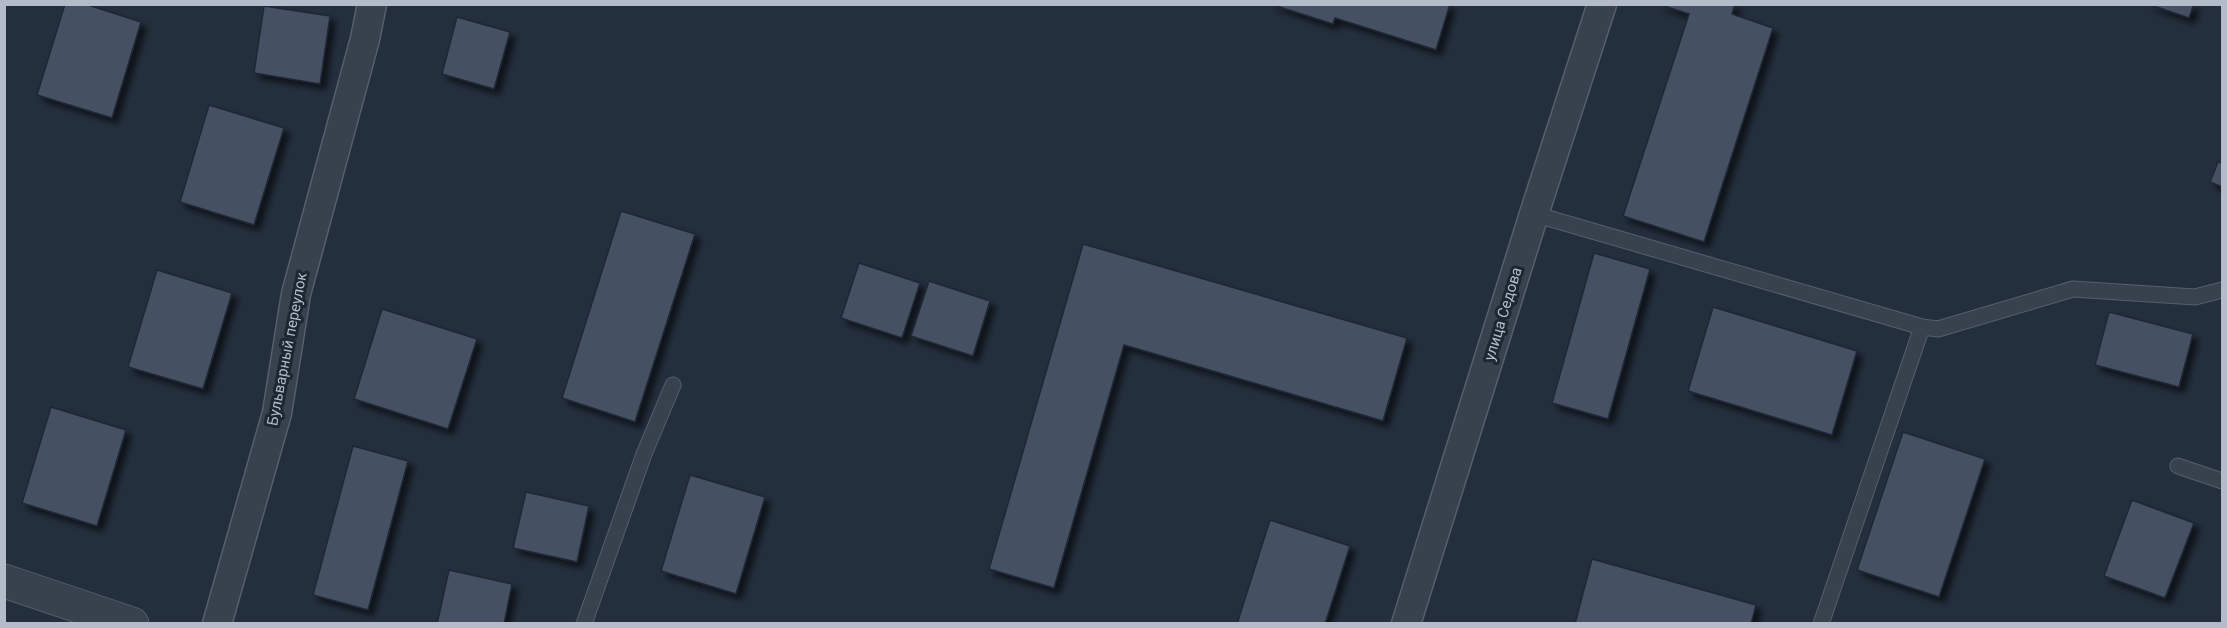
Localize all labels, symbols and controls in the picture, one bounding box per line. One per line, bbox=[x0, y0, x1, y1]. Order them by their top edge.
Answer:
street label: улица Седова bbox=[1480, 265, 1526, 363]
street label: Бульварный переулок bbox=[263, 271, 311, 427]

